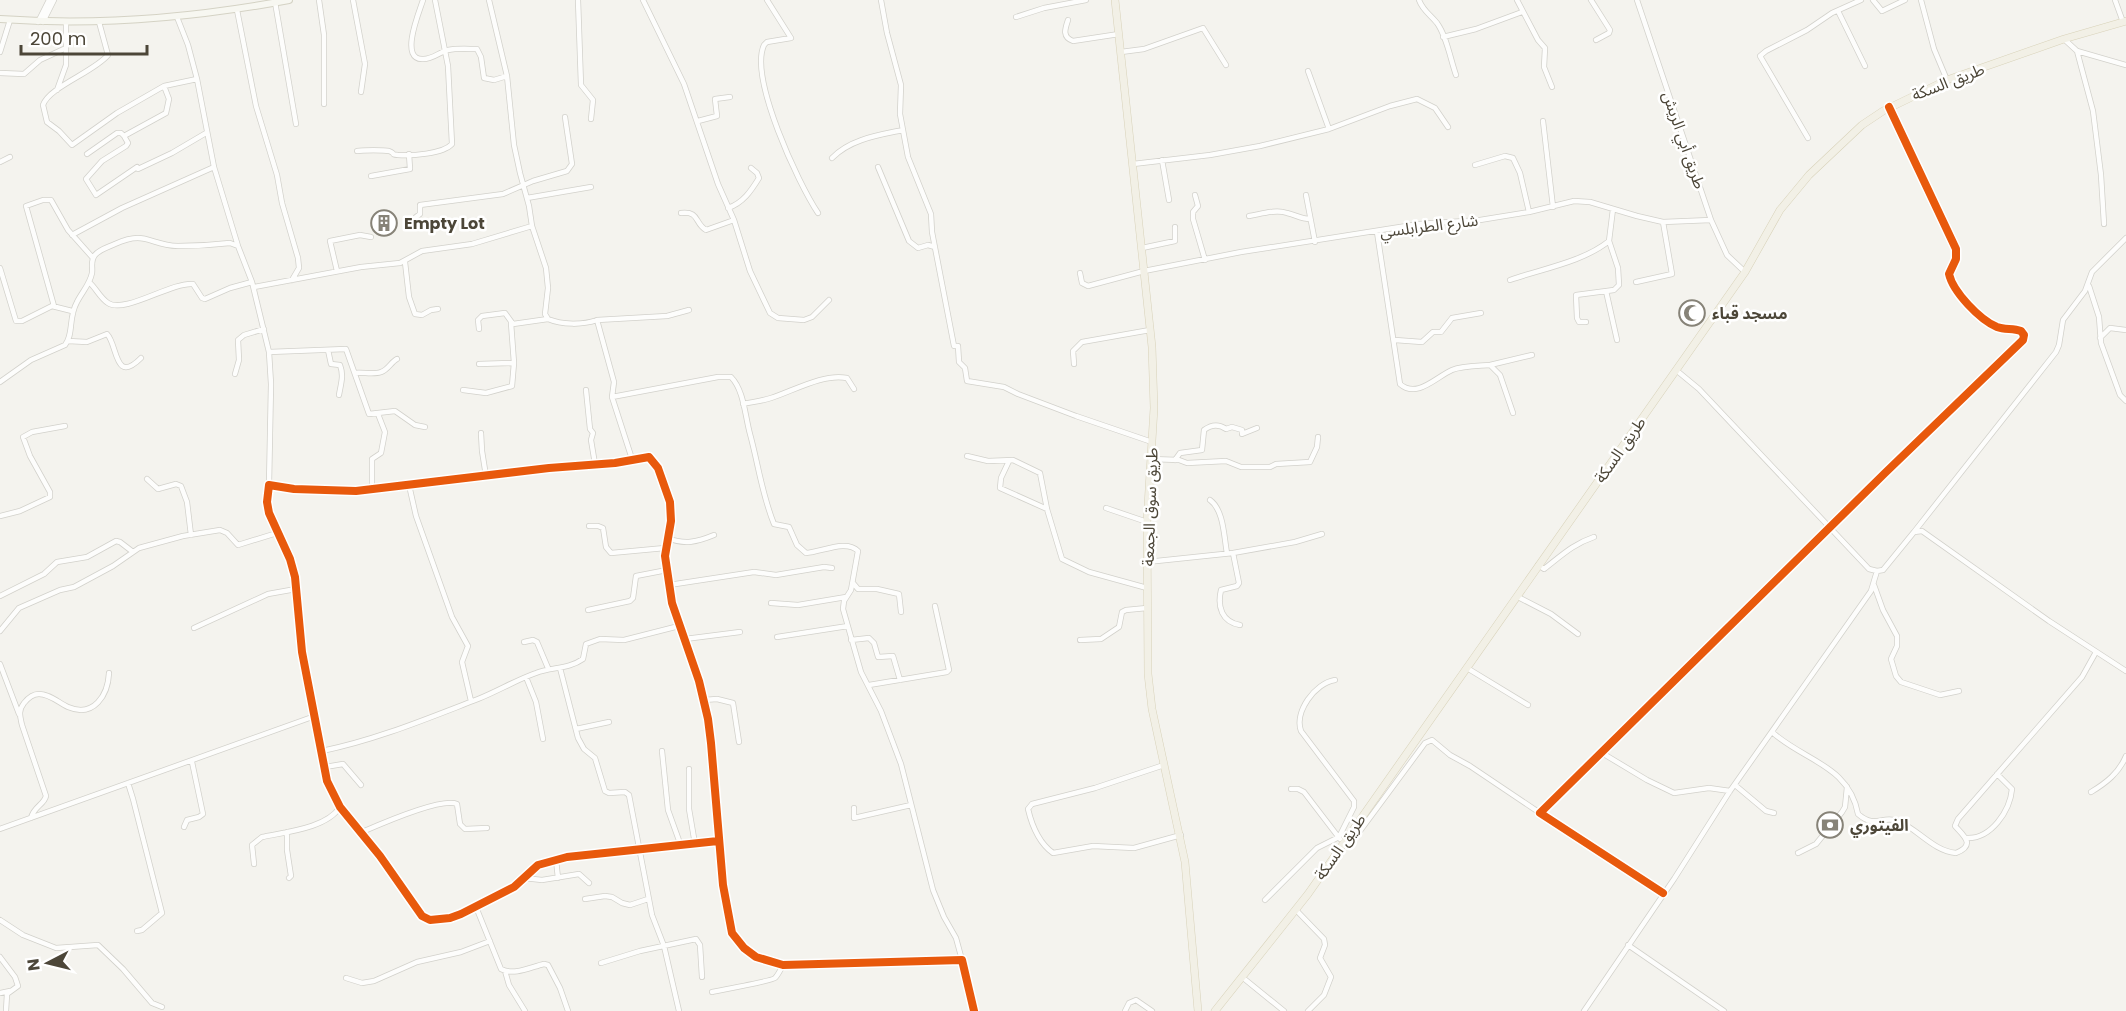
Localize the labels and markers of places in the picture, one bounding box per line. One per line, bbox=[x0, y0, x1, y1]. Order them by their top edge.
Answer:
building icon: Empty Lot bbox=[369, 208, 399, 238]
place label: Empty Lot bbox=[404, 212, 485, 235]
mosque icon: مسجد قباء bbox=[1677, 298, 1707, 328]
place label: مسجد قباء bbox=[1712, 302, 1787, 325]
bank icon: الفيتوري bbox=[1815, 810, 1845, 840]
place label: الفيتوري bbox=[1850, 814, 1909, 838]

